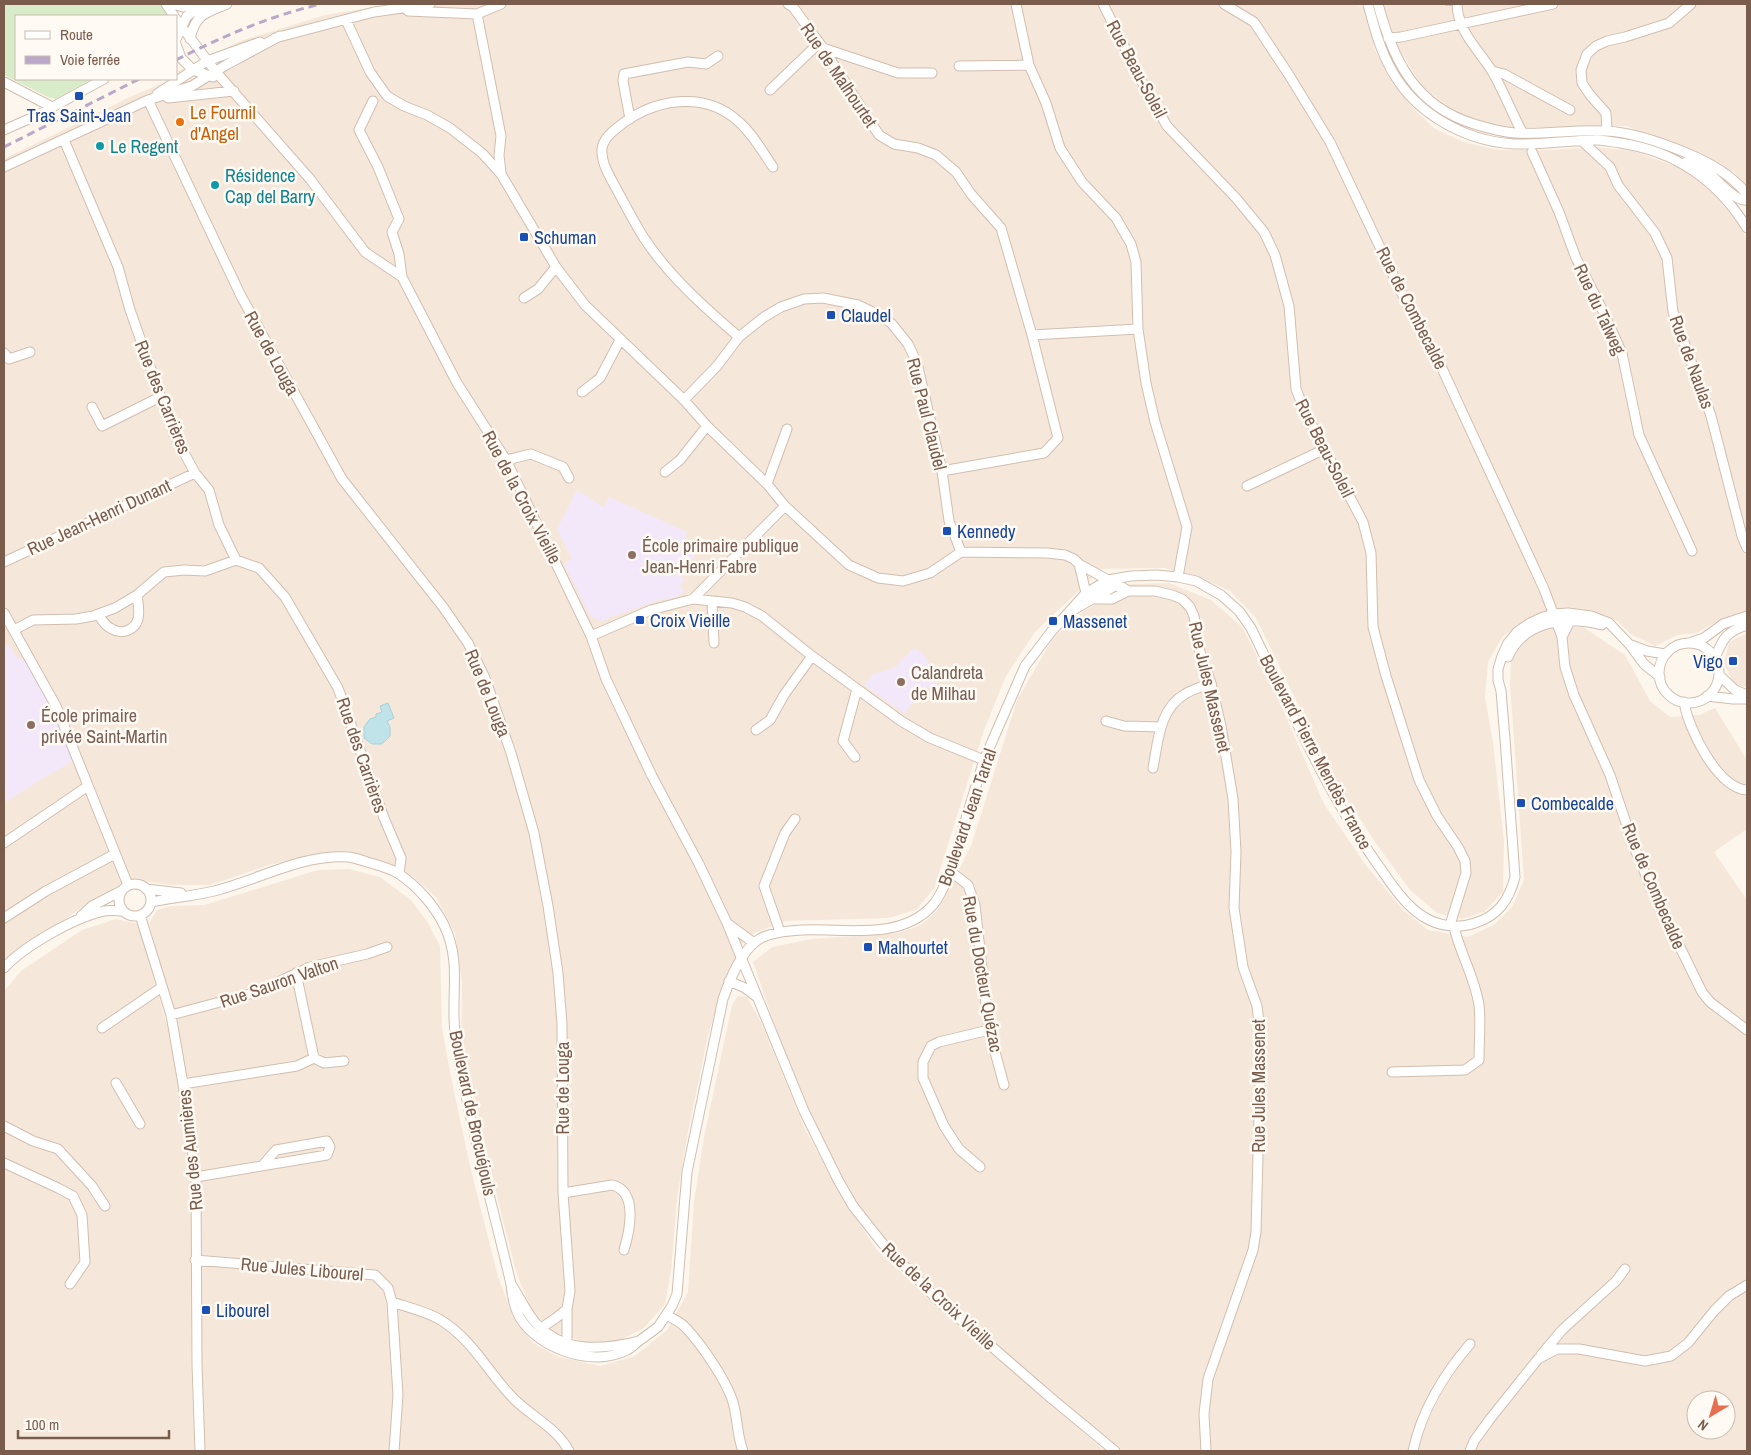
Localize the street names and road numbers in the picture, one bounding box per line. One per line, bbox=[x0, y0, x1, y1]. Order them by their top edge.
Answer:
street label: Rue Beau-Soleil bbox=[1101, 16, 1173, 122]
street label: Rue de Malhourtet bbox=[795, 18, 883, 132]
street label: Rue de Combecalde bbox=[1370, 242, 1454, 374]
street label: Rue du Talweg bbox=[1568, 259, 1632, 359]
street label: Rue de Louga bbox=[239, 306, 305, 400]
street label: Rue de Naulas bbox=[1664, 312, 1720, 412]
street label: Rue des Carrières bbox=[129, 336, 197, 458]
street label: Rue Paul Claudel bbox=[901, 355, 953, 473]
street label: Rue Beau-Soleil bbox=[1289, 394, 1361, 502]
street label: Rue de la Croix Vieille bbox=[476, 426, 568, 568]
street label: Rue Jean-Henri Dunant bbox=[23, 473, 175, 561]
street label: Rue Jules Massenet bbox=[1183, 619, 1237, 755]
street label: Rue de Louga bbox=[459, 645, 517, 741]
street label: Boulevard Pierre Mendès France bbox=[1254, 650, 1378, 854]
street label: Rue des Carrières bbox=[331, 694, 393, 816]
street label: Boulevard Jean Tarral bbox=[932, 745, 1002, 889]
street label: Rue de Combecalde bbox=[1616, 819, 1692, 953]
street label: Rue du Docteur Quézac bbox=[957, 894, 1009, 1054]
street label: Rue Sauron Valton bbox=[216, 950, 342, 1014]
street label: Rue Jules Massenet bbox=[1246, 1019, 1271, 1153]
street label: Boulevard de Brocuéjouls bbox=[443, 1028, 503, 1198]
street label: Rue de Louga bbox=[550, 1042, 575, 1134]
street label: Rue des Aumières bbox=[171, 1088, 209, 1212]
street label: Rue de la Croix Vieille bbox=[877, 1237, 1001, 1355]
street label: Rue Jules Libourel bbox=[240, 1251, 364, 1287]

